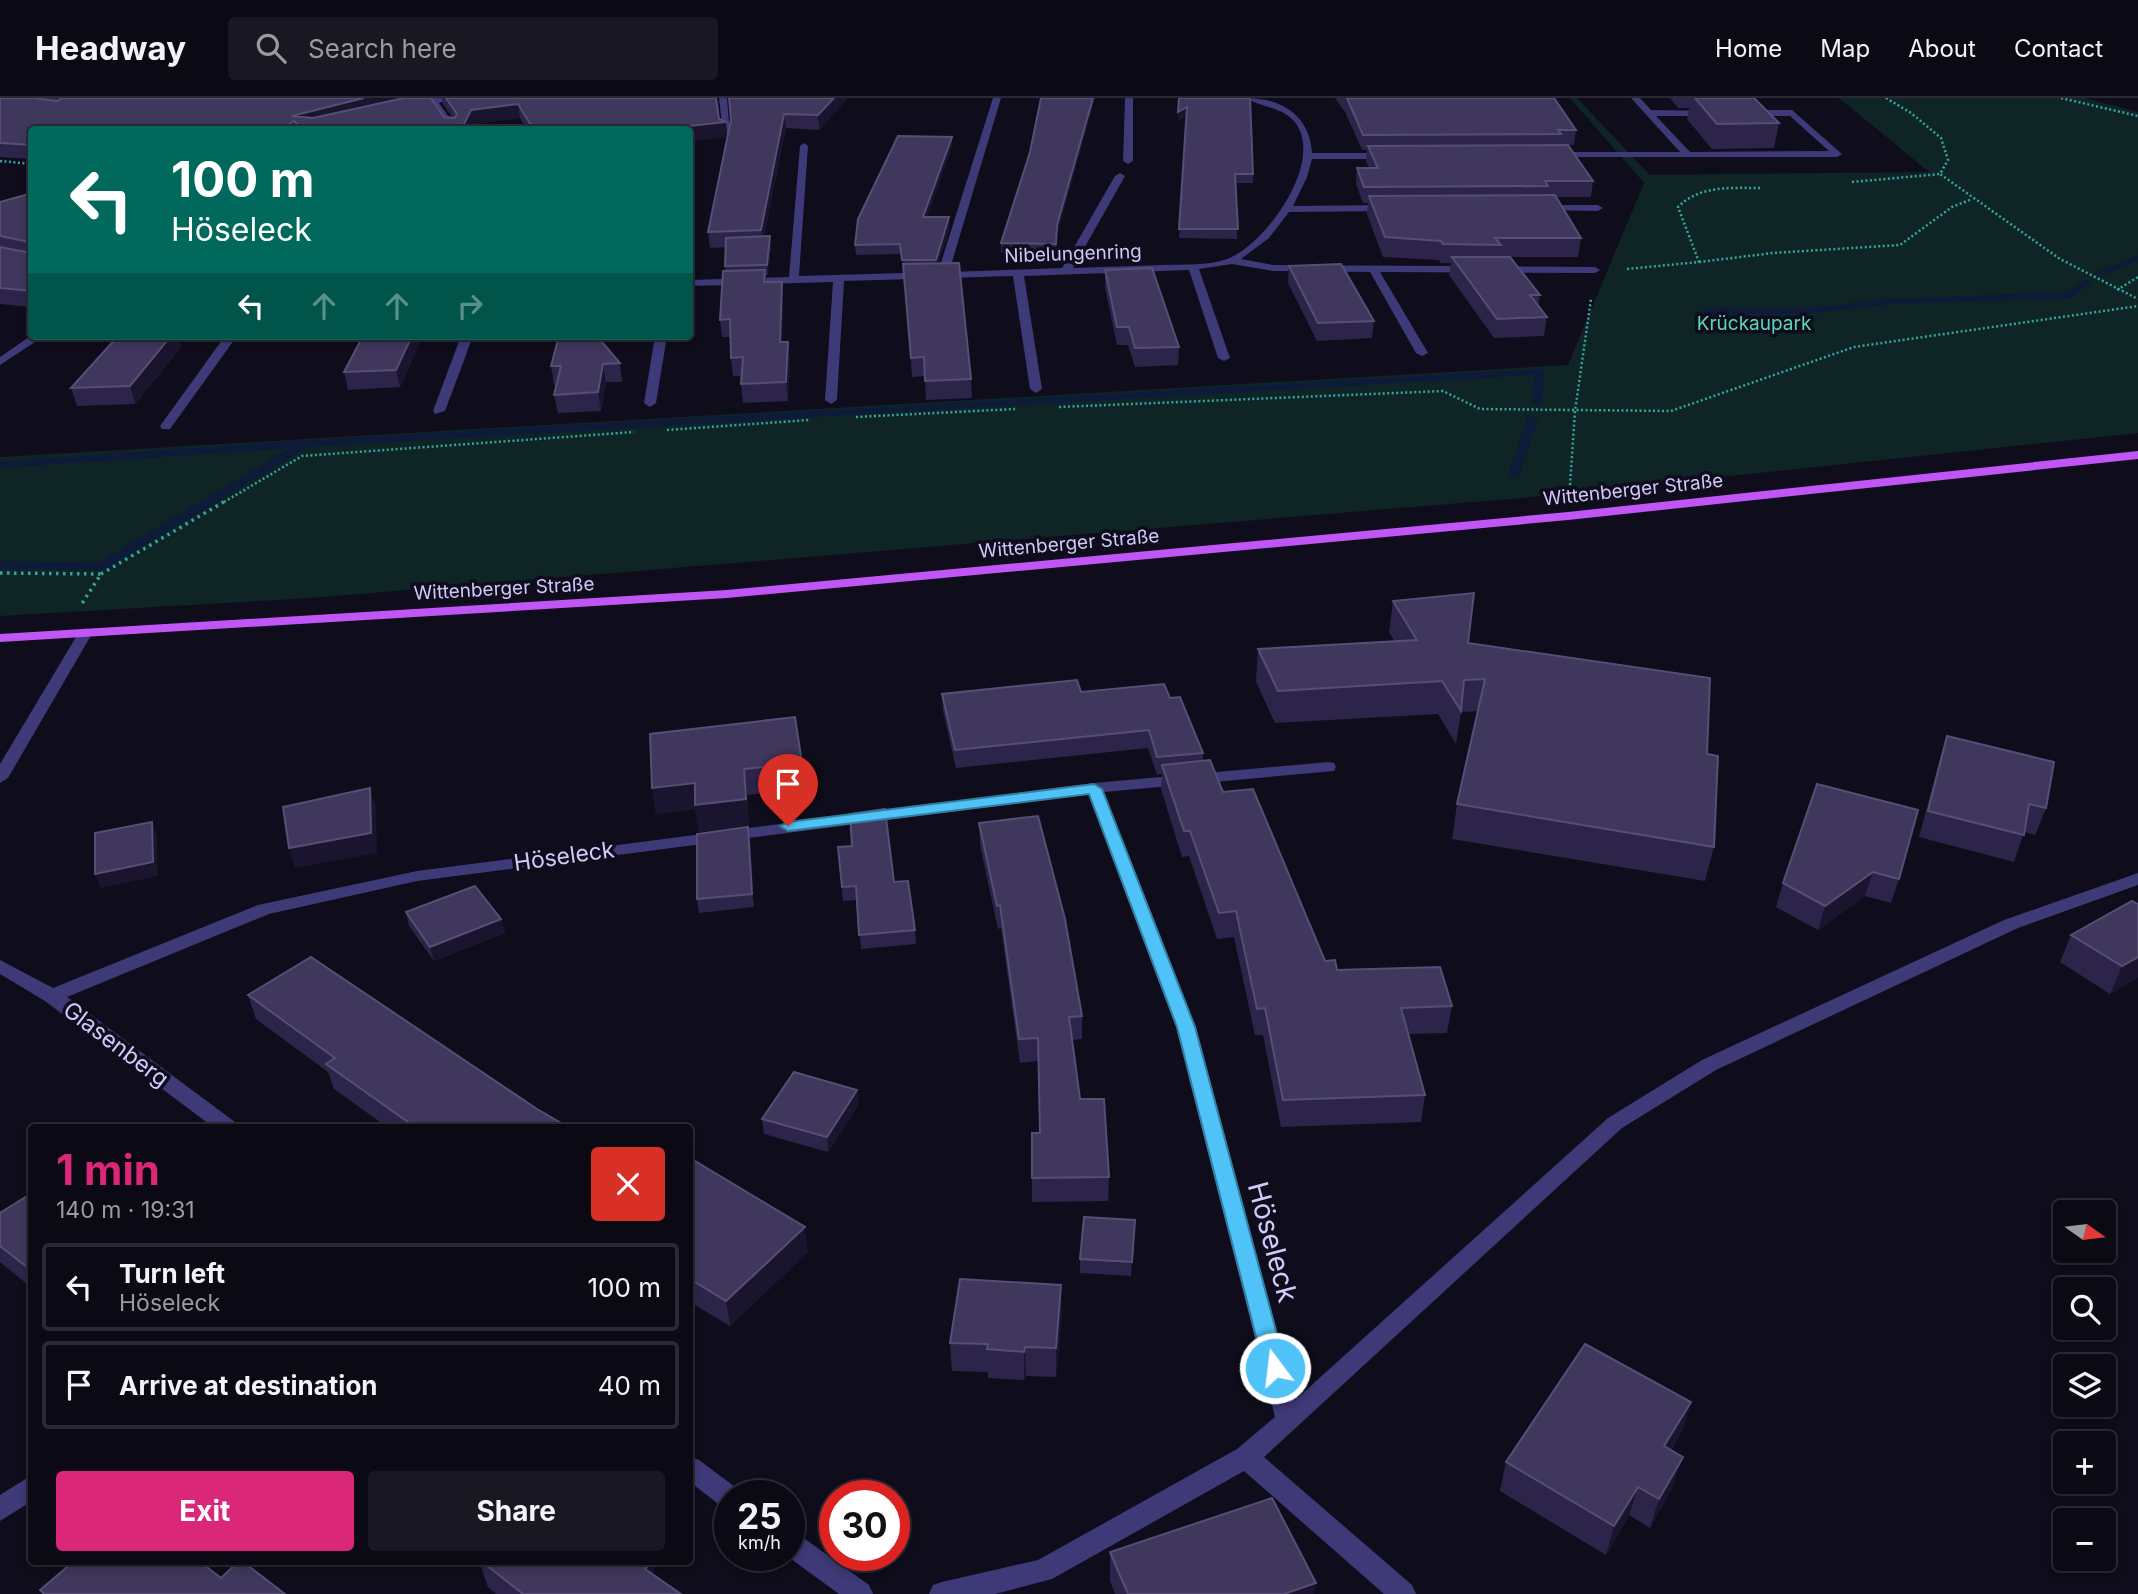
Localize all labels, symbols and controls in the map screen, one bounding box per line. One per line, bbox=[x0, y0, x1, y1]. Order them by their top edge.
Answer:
search box bbox=[228, 17, 718, 80]
text: Headway bbox=[35, 28, 186, 68]
icon: search bbox=[252, 29, 290, 67]
text: Search here bbox=[308, 33, 457, 64]
text: Home bbox=[1715, 34, 1782, 63]
text: Map bbox=[1820, 34, 1870, 63]
text: About bbox=[1908, 34, 1976, 63]
text: Contact bbox=[2014, 34, 2103, 63]
text: 100 m bbox=[171, 150, 315, 209]
icon: left bbox=[56, 154, 147, 245]
text: Höseleck bbox=[171, 210, 312, 249]
street label: Nibelungenring bbox=[1004, 240, 1142, 267]
icon: left bbox=[232, 287, 270, 325]
icon: ahead bbox=[305, 287, 343, 325]
icon: ahead bbox=[378, 287, 416, 325]
icon: right bbox=[451, 287, 489, 325]
park label: Krückaupark bbox=[1697, 312, 1812, 335]
street label: Wittenberger Straße bbox=[1542, 469, 1724, 510]
street label: Wittenberger Straße bbox=[978, 524, 1160, 563]
street label: Wittenberger Straße bbox=[413, 572, 595, 605]
pin bbox=[758, 754, 818, 826]
icon: arrive bbox=[769, 765, 807, 803]
street label: Höseleck bbox=[512, 835, 616, 877]
street label: Glasenberg bbox=[58, 995, 174, 1093]
text: 1 min bbox=[56, 1144, 160, 1195]
button: close bbox=[591, 1147, 665, 1221]
street label: Höseleck bbox=[1241, 1178, 1305, 1306]
text: 140 m · 19:31 bbox=[56, 1196, 195, 1224]
north arrow bbox=[2053, 1200, 2116, 1264]
map controls bbox=[2053, 1200, 2116, 1571]
text: Turn left bbox=[119, 1258, 225, 1289]
icon: left bbox=[60, 1268, 98, 1306]
text: 100 m bbox=[588, 1272, 661, 1303]
button: search bbox=[2053, 1277, 2116, 1340]
text: Höseleck bbox=[119, 1289, 220, 1317]
position arrow bbox=[1238, 1331, 1312, 1405]
button: layers bbox=[2053, 1354, 2116, 1417]
icon: arrive bbox=[60, 1366, 98, 1404]
text: Arrive at destination bbox=[119, 1370, 378, 1401]
text: 40 m bbox=[598, 1370, 661, 1401]
button: + bbox=[2053, 1431, 2116, 1494]
button: Exit bbox=[56, 1471, 354, 1551]
button: Share bbox=[368, 1471, 665, 1551]
speed limit sign: 30 bbox=[819, 1480, 910, 1571]
text: 25 bbox=[737, 1495, 782, 1537]
button: − bbox=[2053, 1508, 2116, 1571]
text: km/h bbox=[738, 1532, 781, 1553]

